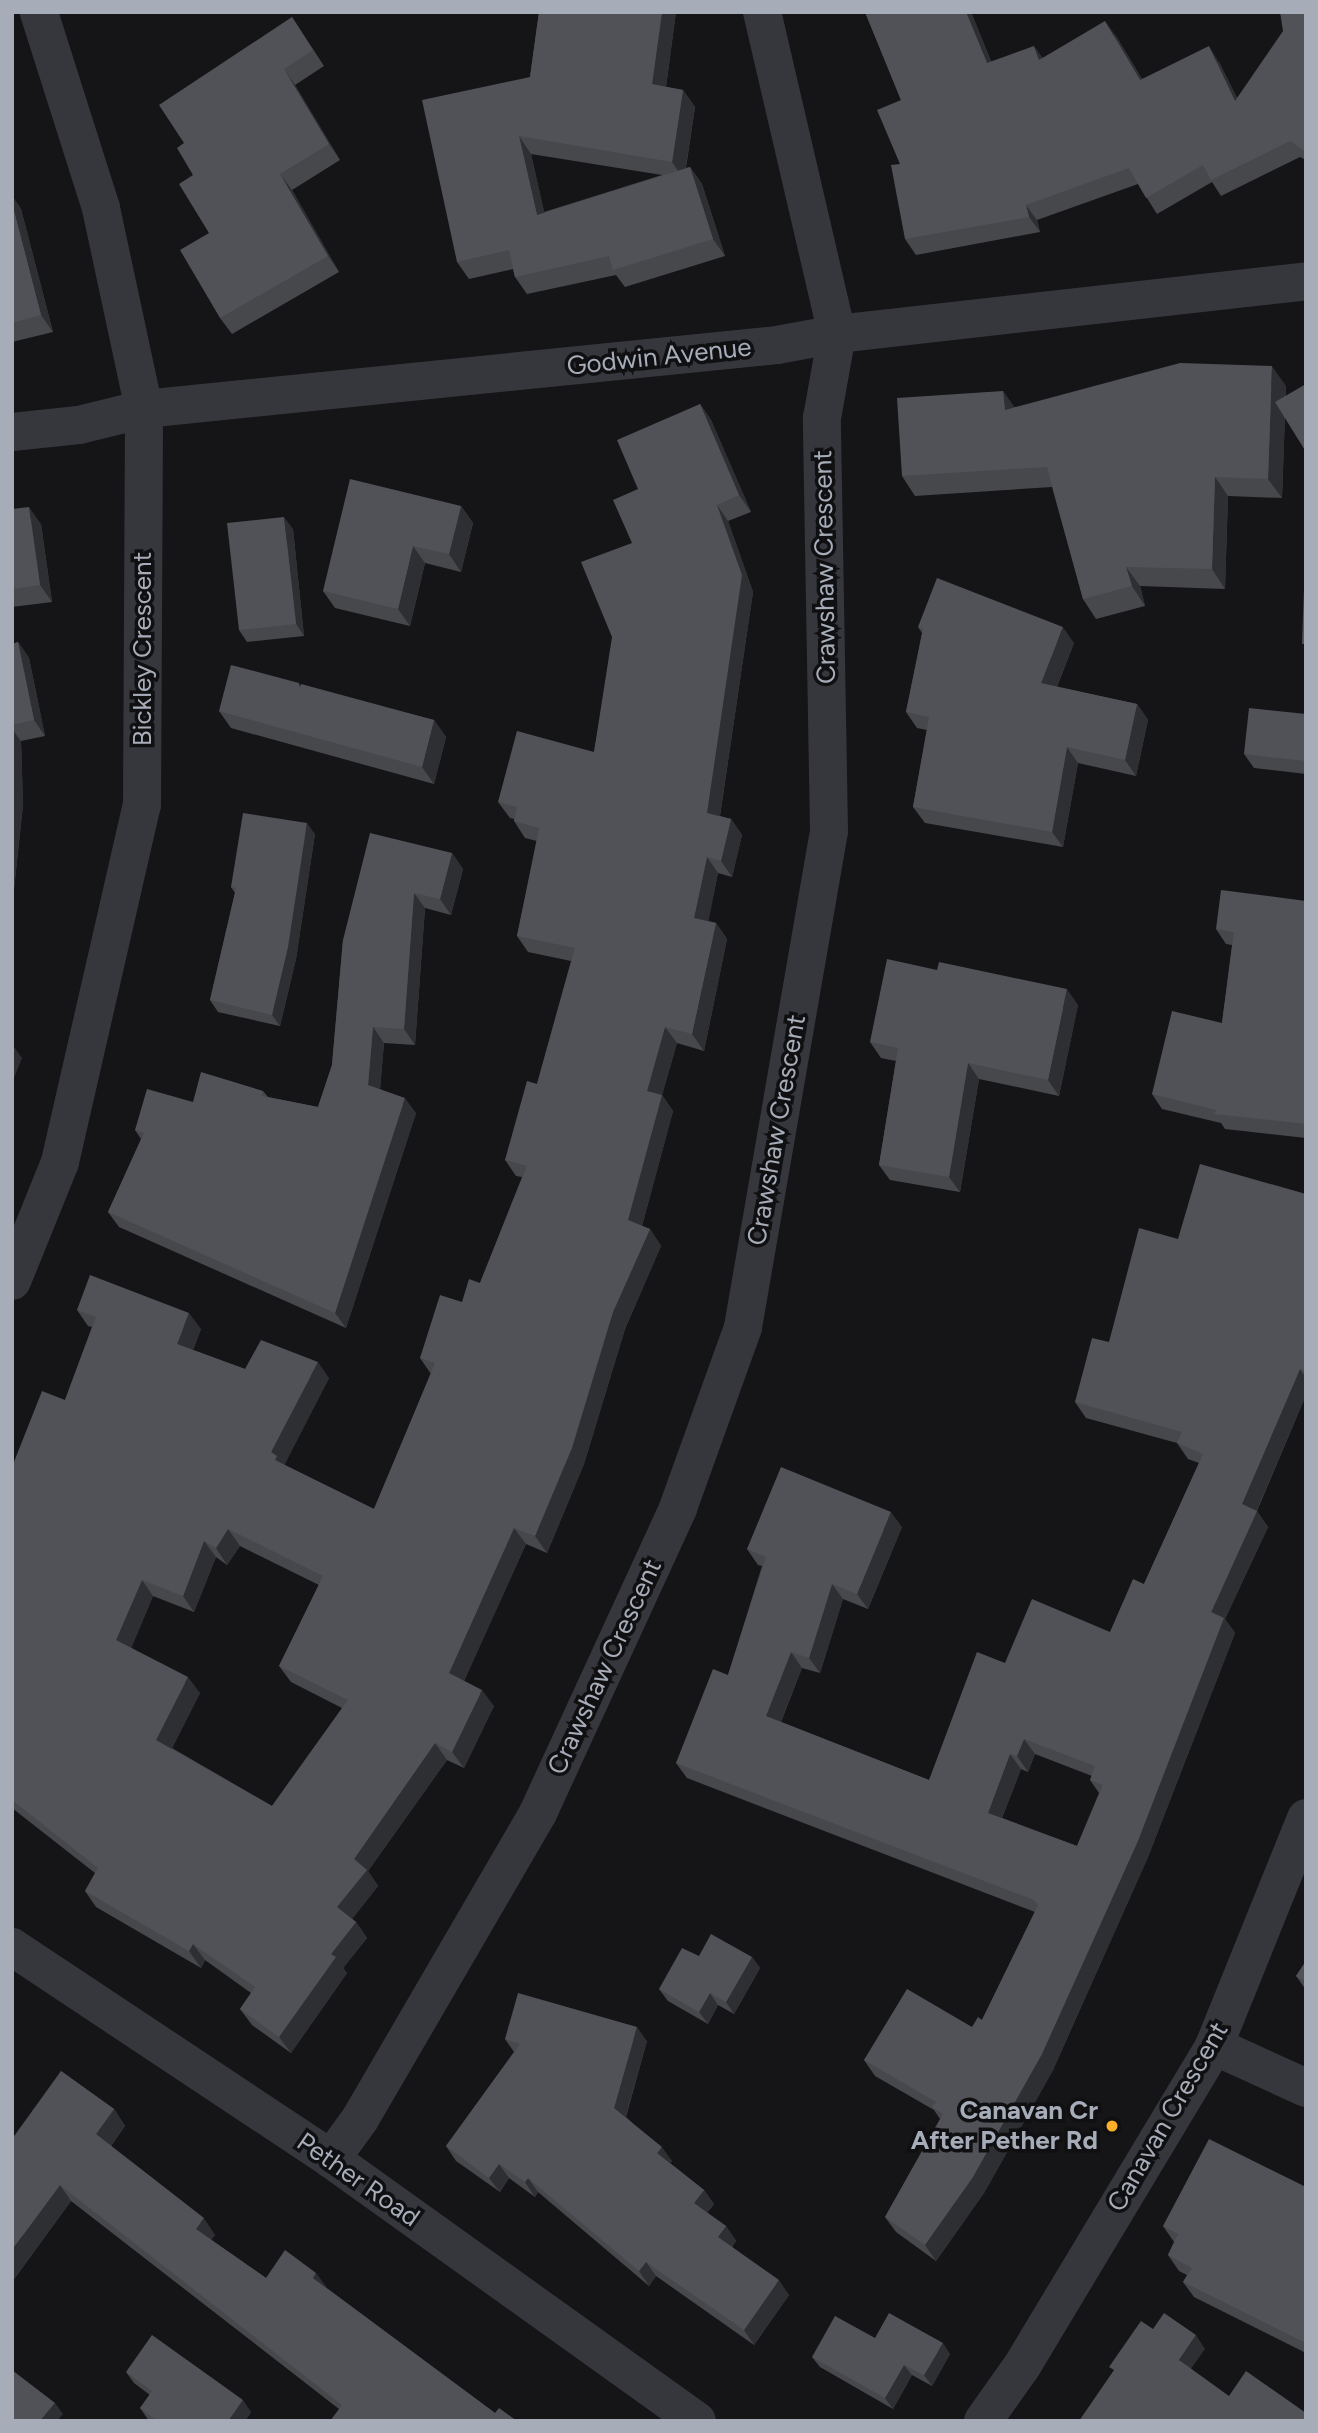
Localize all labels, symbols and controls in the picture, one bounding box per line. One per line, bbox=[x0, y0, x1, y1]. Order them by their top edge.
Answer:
street label: Godwin Avenue bbox=[565, 332, 753, 382]
street label: Crawshaw Crescent bbox=[807, 450, 843, 684]
street label: Bickley Crescent bbox=[127, 552, 159, 746]
street label: Crawshaw Crescent bbox=[741, 1012, 813, 1248]
street label: Crawshaw Crescent bbox=[541, 1554, 669, 1780]
street label: Canavan Crescent bbox=[1101, 2017, 1235, 2217]
place label: Canavan Cr After Pether Rd bbox=[911, 2095, 1098, 2156]
marker: Canavan Cr After Pether Rd bbox=[1104, 2118, 1120, 2134]
street label: Pether Road bbox=[291, 2126, 425, 2234]

